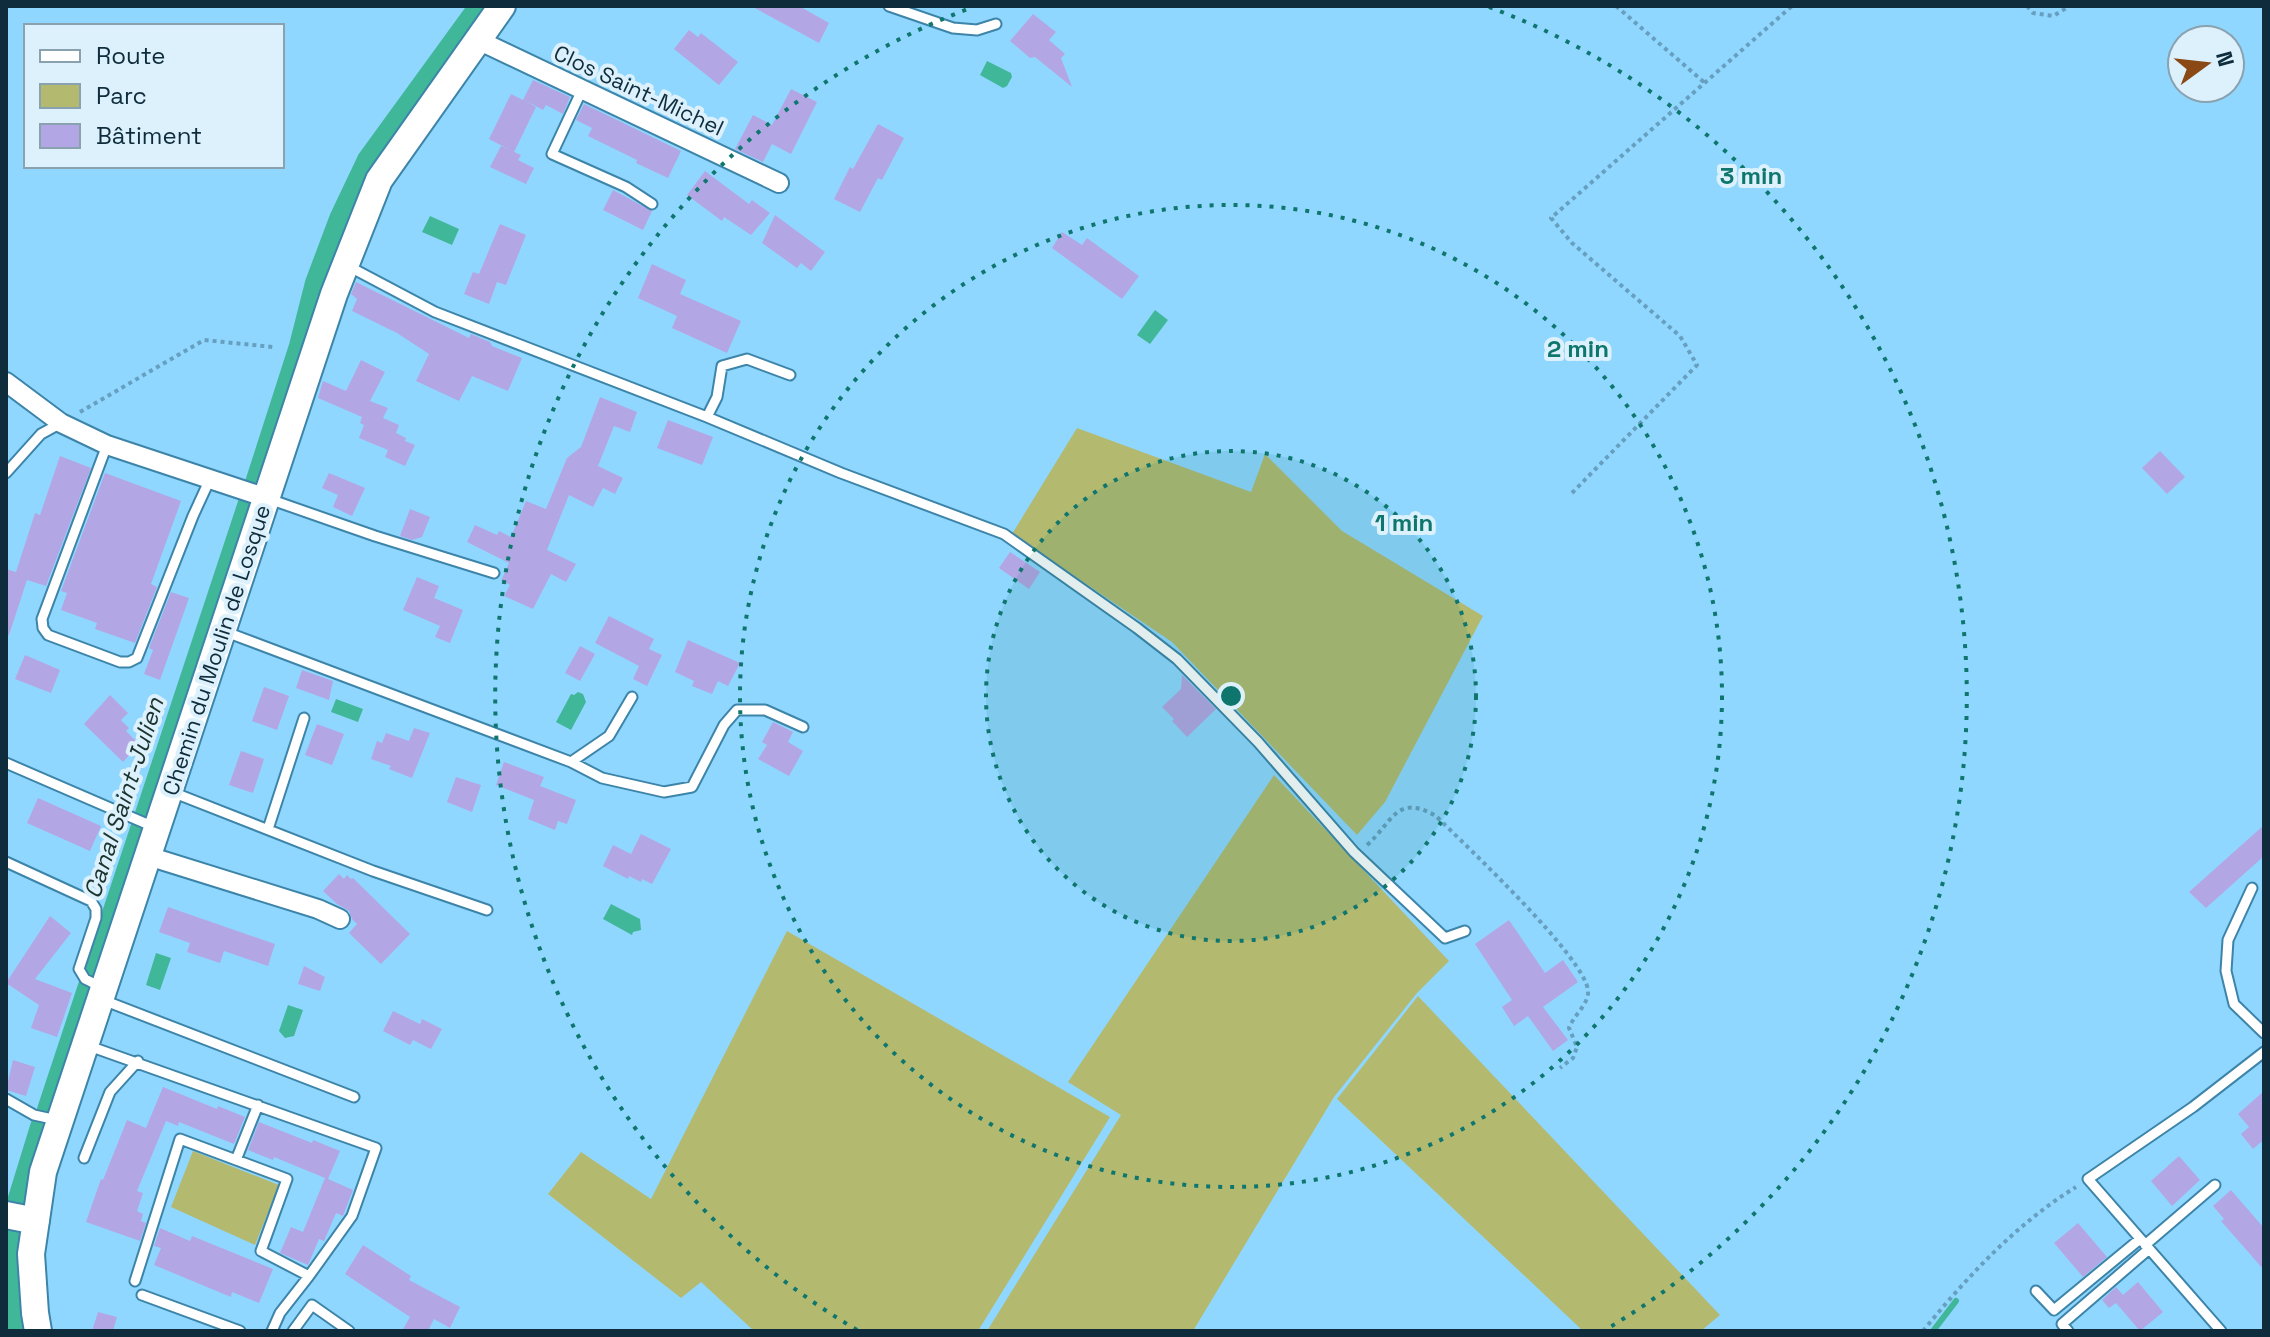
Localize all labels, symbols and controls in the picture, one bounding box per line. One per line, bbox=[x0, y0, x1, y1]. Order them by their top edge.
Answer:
legend bbox=[24, 24, 284, 168]
north arrow bbox=[2166, 24, 2246, 104]
street label: Clos Saint-Michel bbox=[550, 38, 728, 142]
text: Route bbox=[96, 40, 165, 71]
text: N bbox=[2210, 48, 2241, 70]
text: Parc bbox=[96, 80, 147, 111]
text: Bâtiment bbox=[96, 120, 202, 151]
text: 3 min bbox=[1720, 160, 1782, 191]
text: 2 min bbox=[1547, 333, 1609, 364]
street label: Chemin du Moulin de Losque bbox=[156, 501, 276, 799]
text: 1 min bbox=[1375, 507, 1433, 538]
centre of rings bbox=[1217, 682, 1245, 710]
water label: Canal Saint-Julien bbox=[76, 692, 171, 902]

